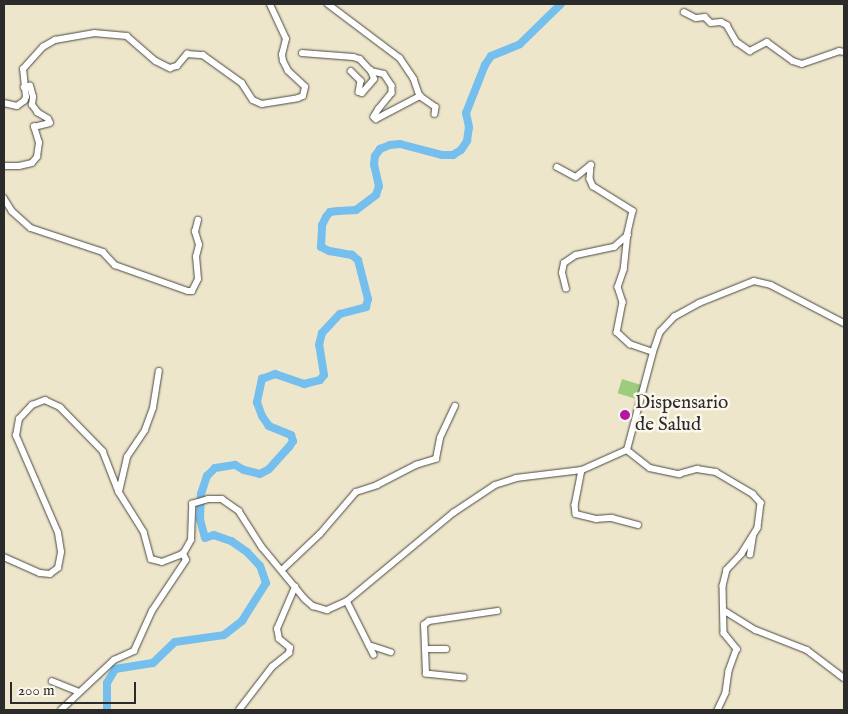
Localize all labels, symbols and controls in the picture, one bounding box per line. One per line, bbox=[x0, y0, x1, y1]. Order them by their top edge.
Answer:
place label: Dispensario de Salud bbox=[635, 393, 728, 437]
marker: Dispensario de Salud bbox=[619, 409, 631, 421]
scale bar bbox=[12, 672, 139, 704]
text: 200 m bbox=[18, 681, 55, 700]

